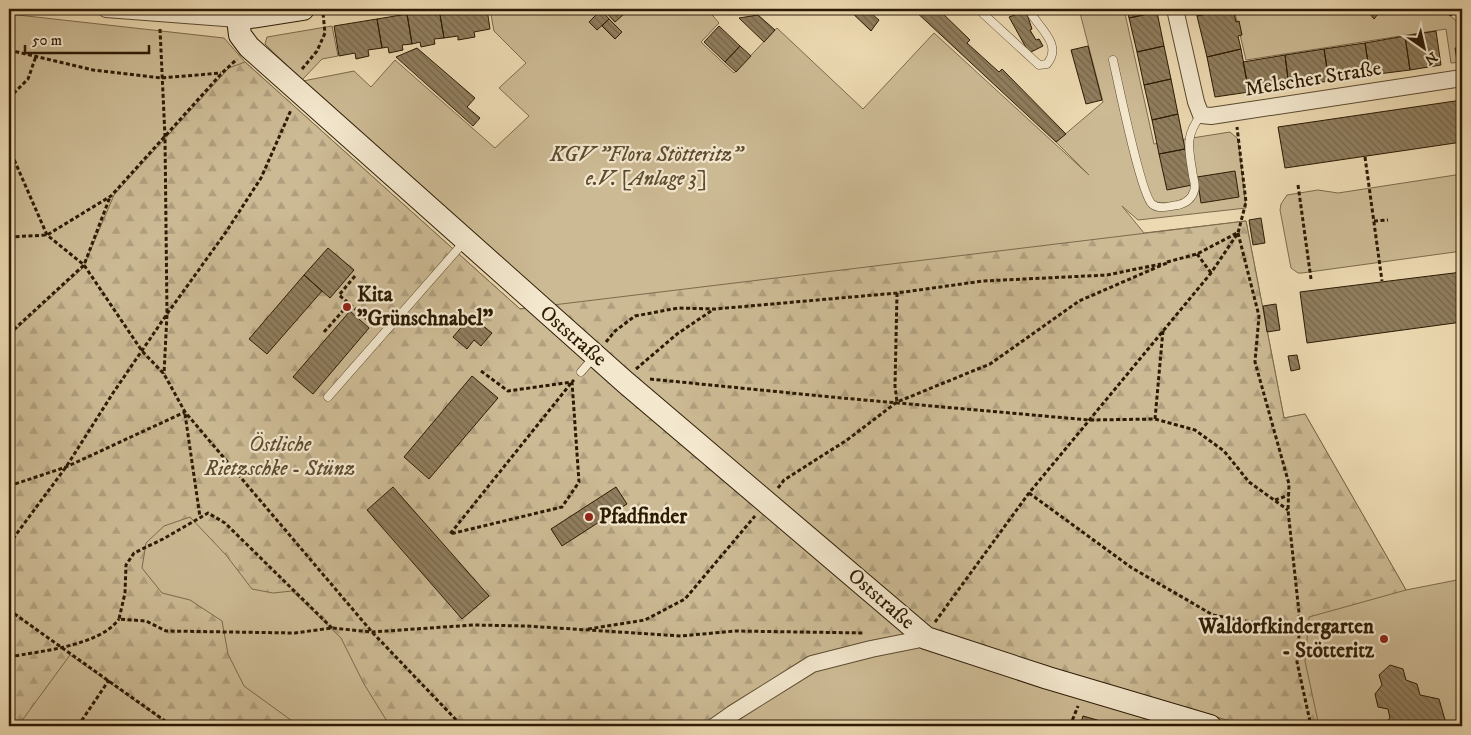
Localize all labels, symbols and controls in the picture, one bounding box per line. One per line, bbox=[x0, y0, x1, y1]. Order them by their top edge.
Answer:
scale bar bbox=[25, 22, 149, 54]
north arrow bbox=[1398, 22, 1448, 72]
text: 50 m bbox=[32, 31, 62, 50]
text: N bbox=[1420, 47, 1441, 69]
street label: Melscher Straße bbox=[1243, 55, 1383, 103]
park label: KGV "Flora Stötteritz" e.V. [Anlage 3] bbox=[549, 142, 745, 192]
place label: Kita "Grünschnabel" bbox=[357, 282, 494, 332]
street label: Oststraße bbox=[534, 300, 612, 372]
marker: Kita "Grünschnabel" bbox=[341, 301, 353, 313]
park label: Östliche Rietzschke - Stünz bbox=[204, 431, 355, 482]
place label: Pfadfinder bbox=[599, 504, 688, 530]
marker: Pfadfinder bbox=[583, 511, 595, 523]
street label: Oststraße bbox=[842, 563, 920, 635]
place label: Waldorfkindergarten - Stötteritz bbox=[1198, 614, 1375, 664]
marker: Waldorfkindergarten - Stötteritz bbox=[1378, 633, 1390, 645]

